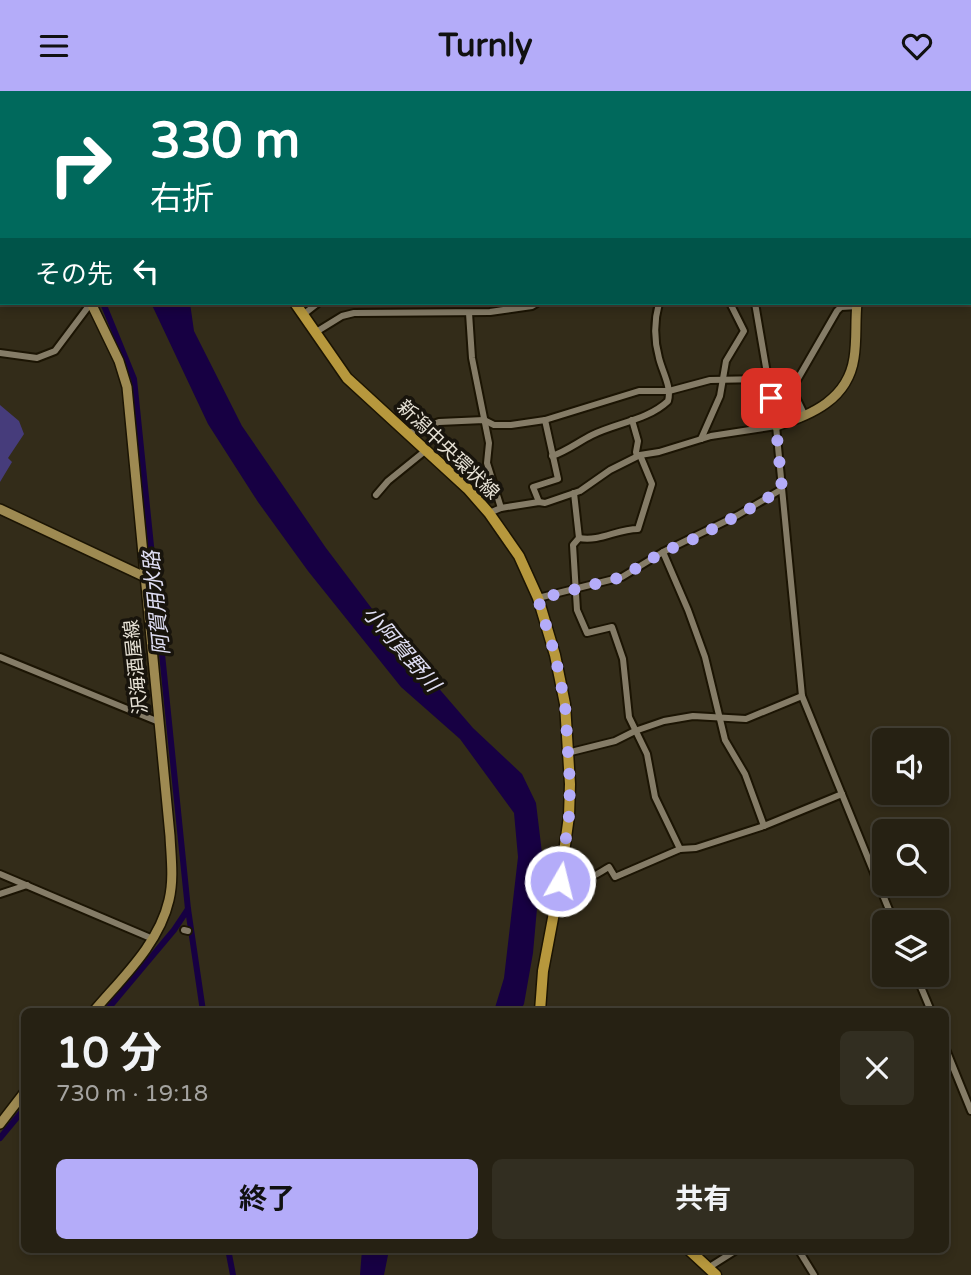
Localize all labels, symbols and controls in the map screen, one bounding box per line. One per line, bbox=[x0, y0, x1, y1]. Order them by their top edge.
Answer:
icon: menu bbox=[35, 27, 73, 65]
text: Turnly bbox=[439, 27, 532, 65]
icon: heart bbox=[898, 27, 936, 65]
text: 330 m bbox=[150, 112, 300, 171]
icon: right bbox=[35, 119, 126, 210]
text: 右折 bbox=[150, 180, 214, 218]
icon: left bbox=[127, 252, 165, 290]
text: その先 bbox=[35, 259, 113, 290]
pin bbox=[741, 368, 801, 428]
icon: arrive bbox=[752, 379, 790, 417]
street label: 新潟中央環状線 bbox=[393, 396, 503, 504]
water label: 阿賀用水路 bbox=[139, 547, 175, 657]
water label: 小阿賀野川 bbox=[357, 601, 446, 698]
street label: 沢海酒屋線 bbox=[120, 619, 152, 715]
map controls bbox=[872, 728, 949, 987]
button: sound bbox=[872, 728, 949, 805]
button: search bbox=[872, 819, 949, 896]
position arrow bbox=[523, 844, 597, 918]
button: layers bbox=[872, 910, 949, 987]
text: 10 分 bbox=[56, 1028, 162, 1079]
button: close bbox=[840, 1031, 914, 1105]
text: 730 m · 19:18 bbox=[56, 1080, 208, 1108]
button: 終了 bbox=[56, 1159, 478, 1239]
button: 共有 bbox=[492, 1159, 914, 1239]

